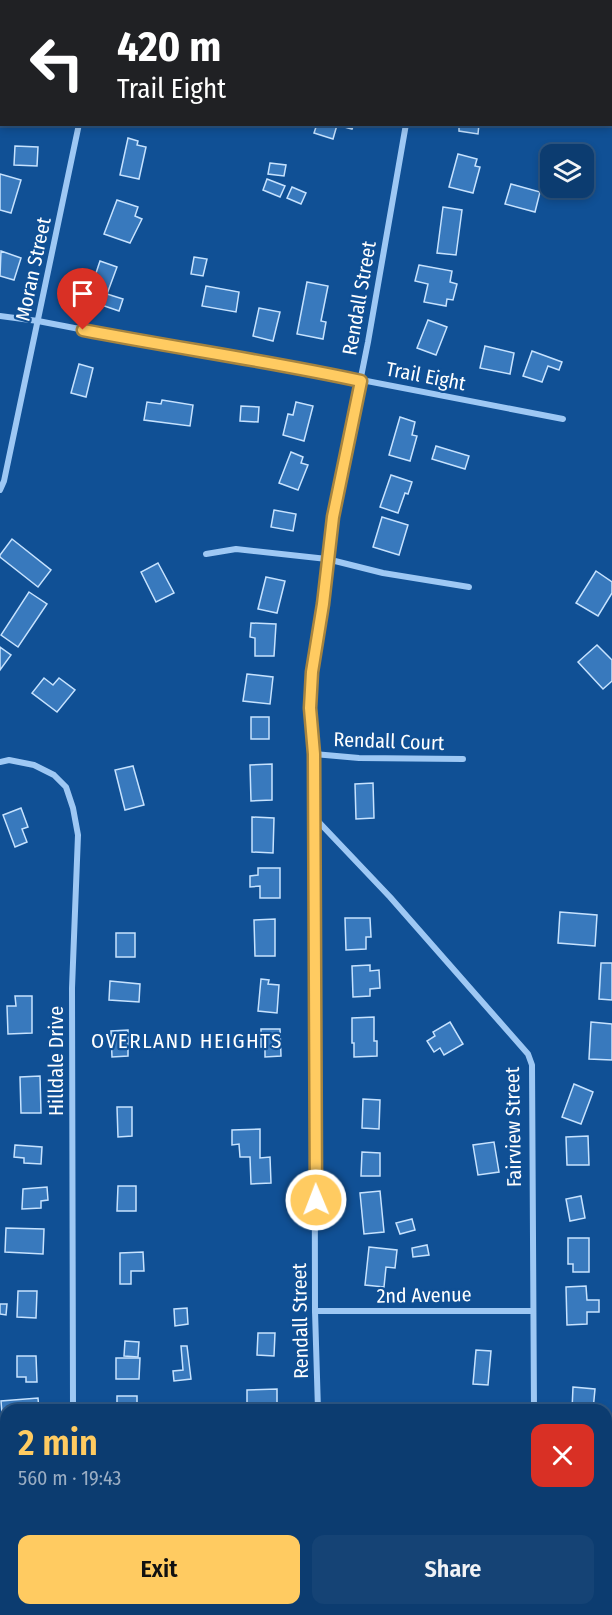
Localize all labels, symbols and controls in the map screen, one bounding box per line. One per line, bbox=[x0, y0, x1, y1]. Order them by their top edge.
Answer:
text: 420 m bbox=[117, 22, 221, 72]
icon: left bbox=[18, 24, 96, 102]
text: Trail Eight bbox=[117, 73, 226, 105]
map controls bbox=[540, 144, 594, 198]
button: layers bbox=[540, 144, 594, 198]
street label: Moran Street bbox=[10, 215, 56, 323]
street label: Rendall Street bbox=[337, 238, 381, 357]
pin bbox=[57, 268, 108, 330]
icon: arrive bbox=[66, 277, 99, 310]
street label: Trail Eight bbox=[384, 357, 468, 396]
street label: Rendall Court bbox=[333, 727, 445, 755]
street label: Hilldale Drive bbox=[44, 1006, 68, 1116]
district label: OVERLAND HEIGHTS bbox=[91, 1028, 283, 1054]
street label: Fairview Street bbox=[500, 1066, 526, 1187]
position arrow bbox=[284, 1168, 348, 1232]
street label: Rendall Street bbox=[287, 1262, 313, 1379]
street label: 2nd Avenue bbox=[376, 1282, 472, 1308]
text: 2 min bbox=[18, 1421, 98, 1465]
button: close bbox=[531, 1424, 594, 1487]
text: 560 m · 19:43 bbox=[18, 1466, 121, 1490]
button: Exit bbox=[18, 1535, 300, 1604]
button: Share bbox=[312, 1535, 594, 1604]

